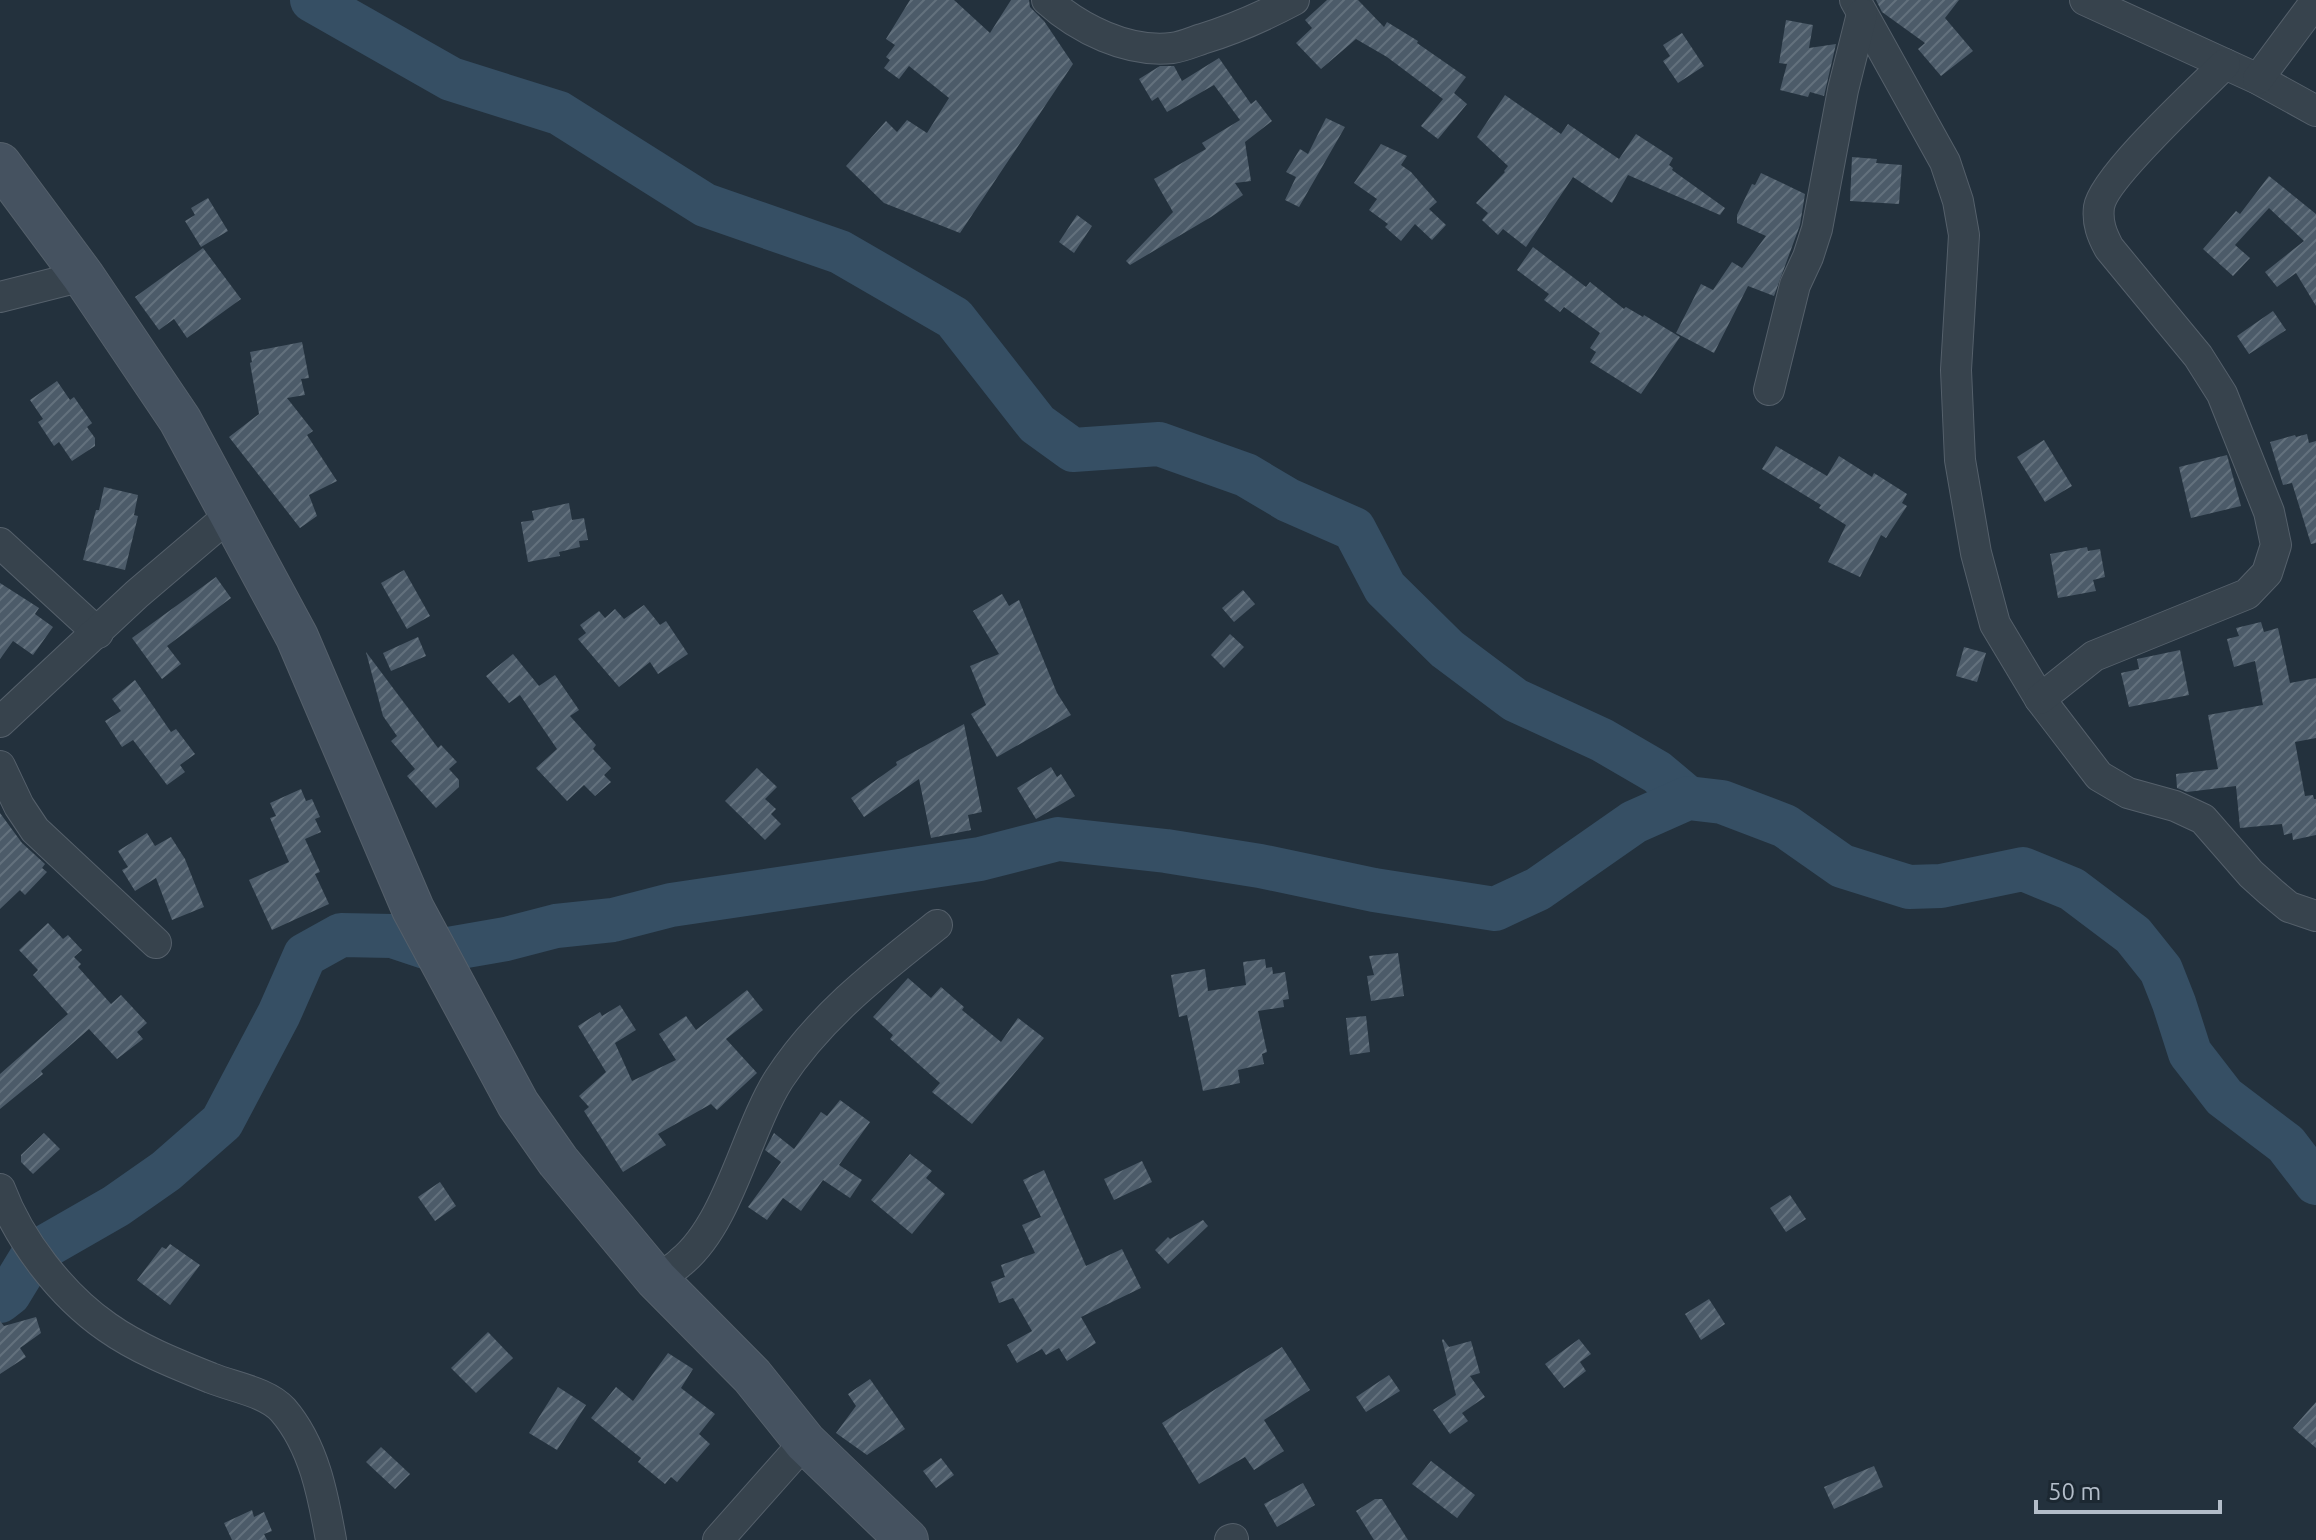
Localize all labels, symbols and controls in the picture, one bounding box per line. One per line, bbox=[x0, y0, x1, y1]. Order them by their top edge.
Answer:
scale bar bbox=[2036, 1464, 2220, 1514]
text: 50 m bbox=[2048, 1478, 2101, 1505]

